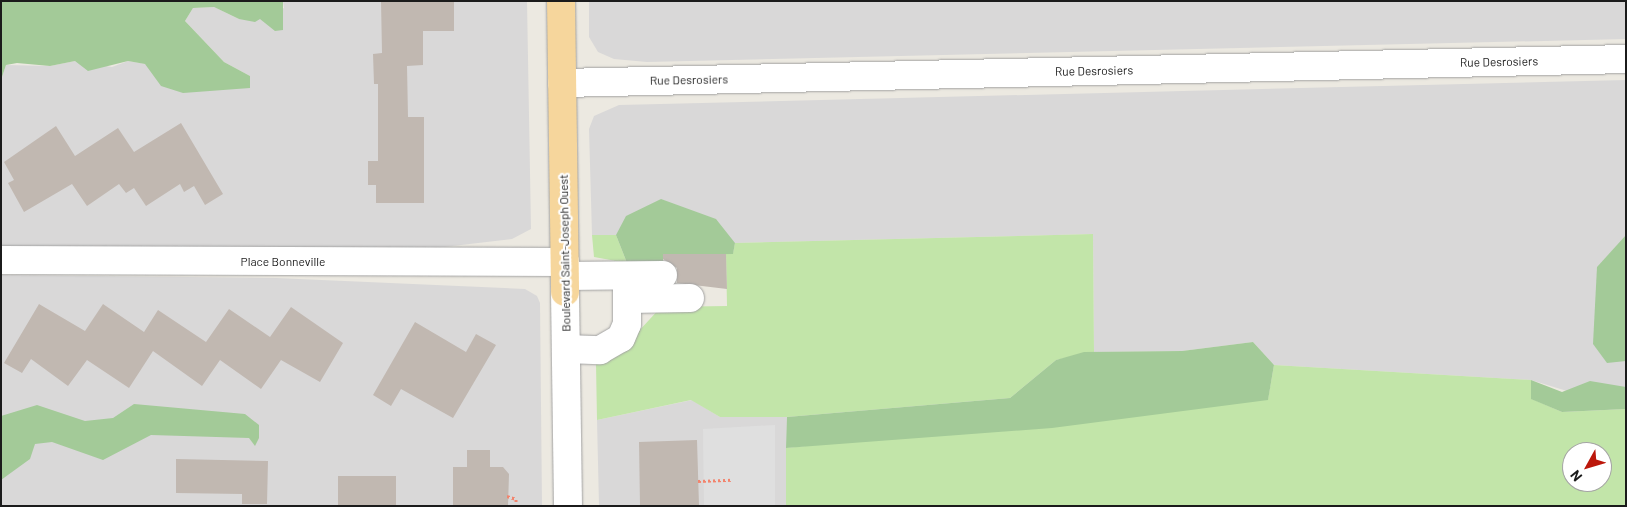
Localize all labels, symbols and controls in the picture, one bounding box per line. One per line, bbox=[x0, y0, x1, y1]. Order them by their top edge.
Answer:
street label: Rue Desrosiers bbox=[1460, 54, 1538, 70]
street label: Rue Desrosiers bbox=[1055, 63, 1133, 79]
street label: Rue Desrosiers bbox=[650, 72, 728, 88]
street label: Boulevard Saint-Joseph Ouest bbox=[556, 174, 574, 332]
street label: Place Bonneville bbox=[241, 255, 325, 269]
north arrow bbox=[1562, 442, 1612, 492]
text: N bbox=[1566, 467, 1585, 485]

